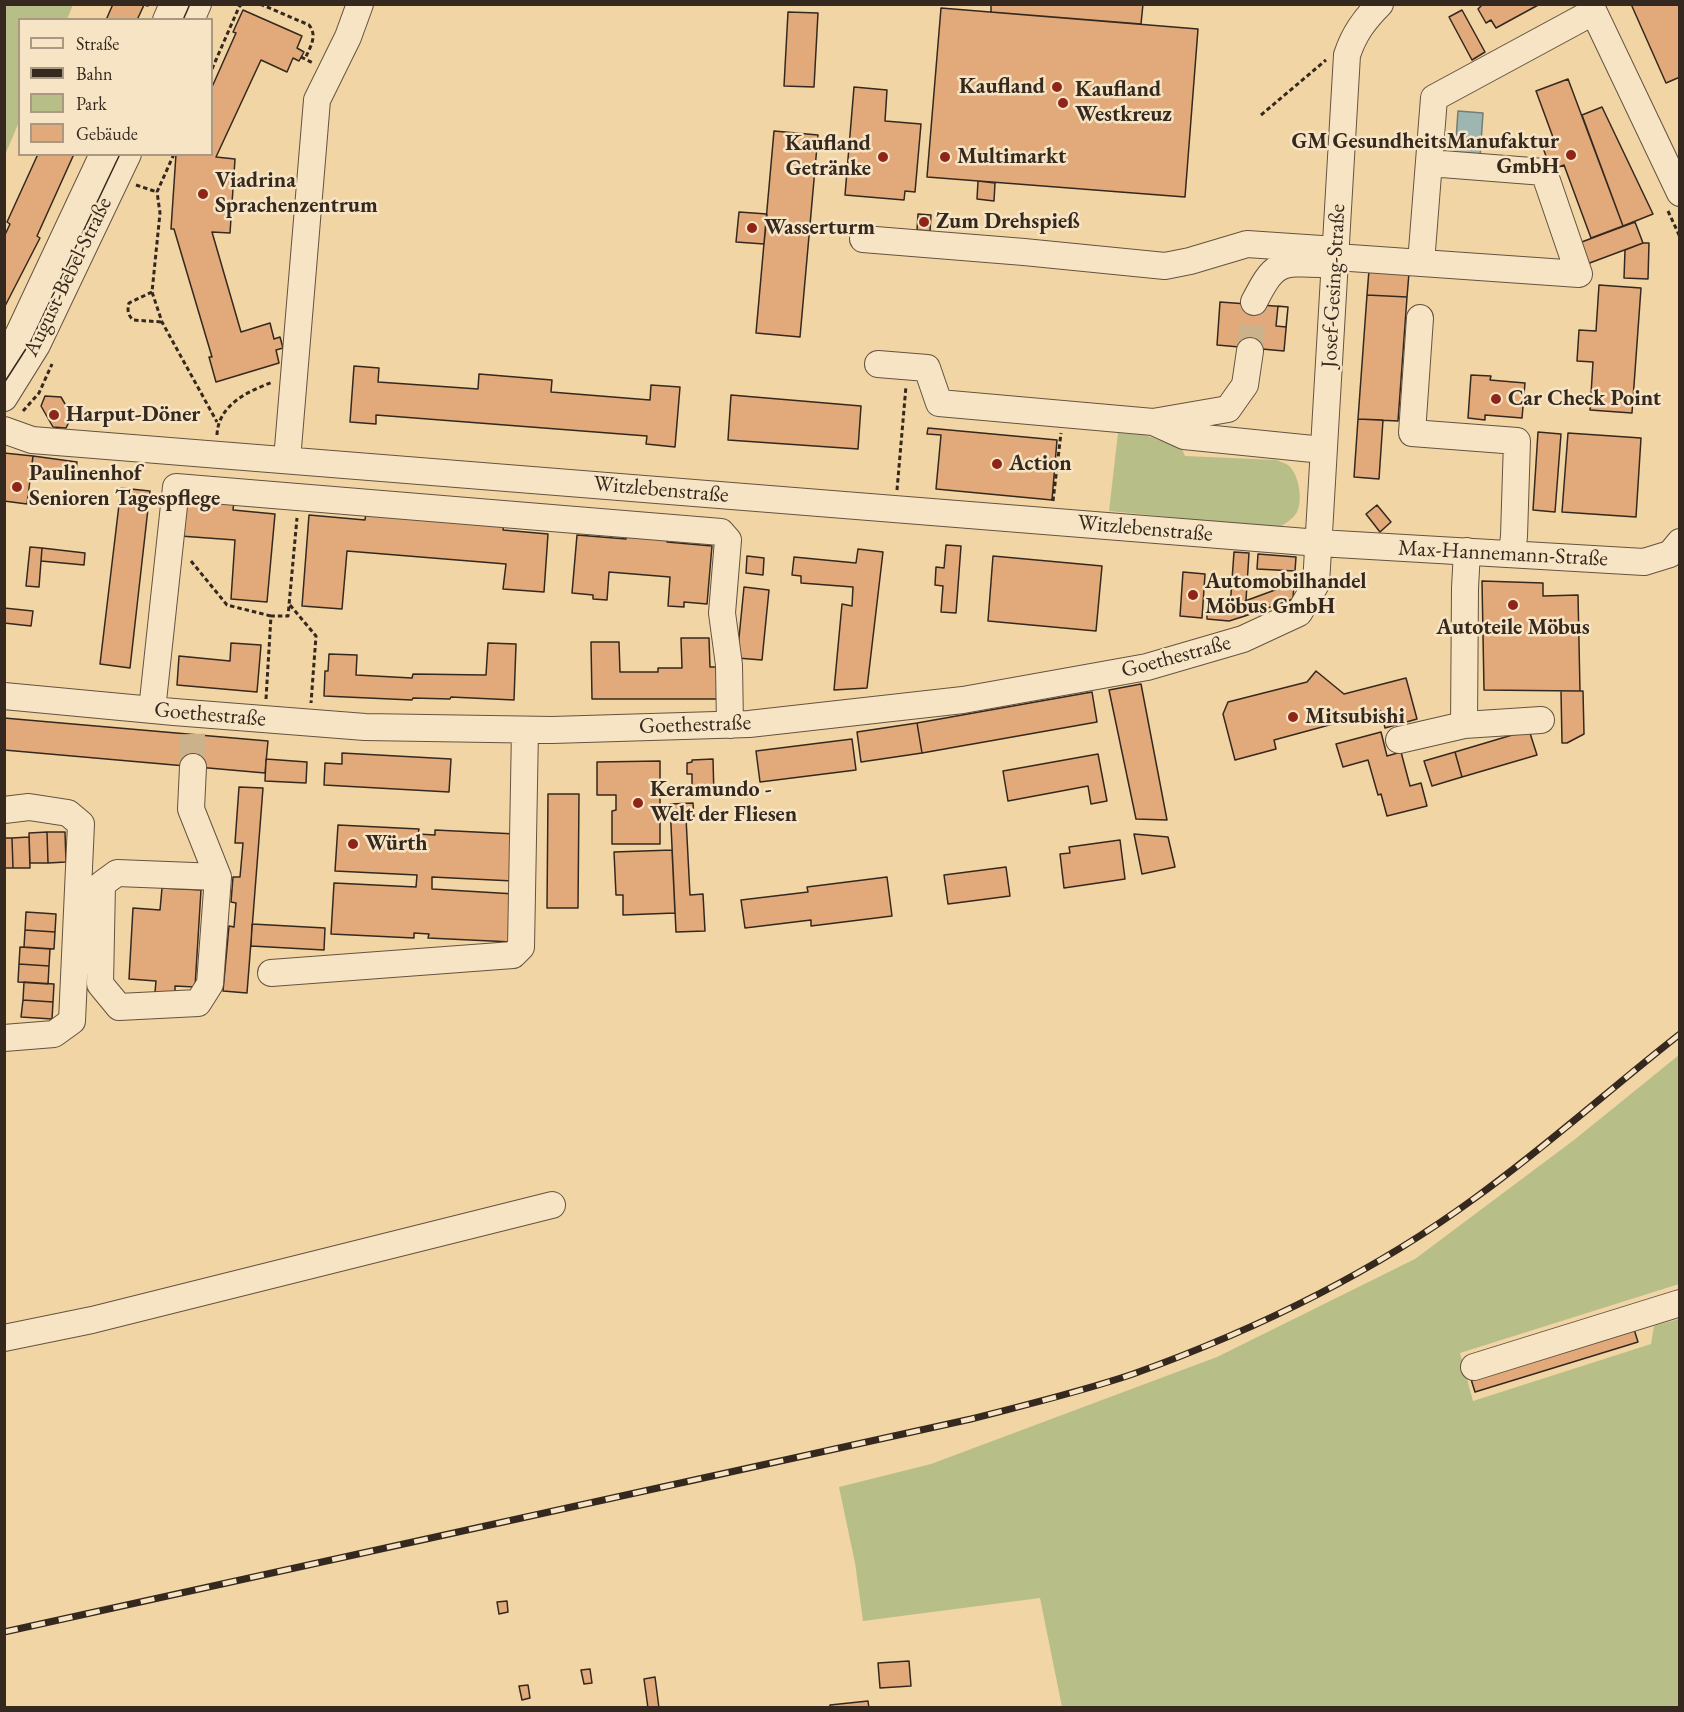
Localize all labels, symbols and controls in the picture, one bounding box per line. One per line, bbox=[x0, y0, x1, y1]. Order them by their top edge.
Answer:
legend bbox=[18, 18, 213, 156]
text: Straße bbox=[76, 32, 119, 55]
text: Bahn bbox=[76, 62, 113, 85]
place label: Kaufland bbox=[959, 74, 1045, 100]
place label: Kaufland Westkreuz bbox=[1075, 77, 1172, 128]
marker: Kaufland bbox=[1050, 80, 1064, 94]
text: Park bbox=[76, 92, 107, 115]
marker: Kaufland Westkreuz bbox=[1056, 96, 1070, 110]
text: Gebäude bbox=[76, 122, 138, 145]
place label: GM GesundheitsManufaktur GmbH bbox=[1291, 129, 1559, 180]
place label: Kaufland Getränke bbox=[785, 131, 871, 182]
place label: Multimarkt bbox=[957, 144, 1066, 170]
marker: GM GesundheitsManufaktur GmbH bbox=[1564, 148, 1578, 162]
marker: Kaufland Getränke bbox=[876, 150, 890, 164]
marker: Multimarkt bbox=[938, 150, 952, 164]
place label: Viadrina Sprachenzentrum bbox=[215, 168, 378, 220]
marker: Viadrina Sprachenzentrum bbox=[196, 187, 210, 201]
street label: August-Bebel-Straße bbox=[18, 193, 118, 361]
street label: Josef-Gesing-Straße bbox=[1317, 203, 1351, 369]
place label: Zum Drehspieß bbox=[936, 209, 1080, 235]
place label: Wasserturm bbox=[764, 215, 875, 241]
marker: Zum Drehspieß bbox=[917, 215, 931, 229]
marker: Wasserturm bbox=[745, 221, 759, 235]
place label: Car Check Point bbox=[1508, 386, 1661, 412]
marker: Car Check Point bbox=[1489, 392, 1503, 406]
place label: Harput-Döner bbox=[66, 402, 200, 428]
marker: Harput-Döner bbox=[47, 408, 61, 422]
place label: Action bbox=[1009, 451, 1072, 477]
marker: Action bbox=[990, 457, 1004, 471]
place label: Paulinenhof Senioren Tagespflege bbox=[29, 461, 220, 512]
street label: Witzlebenstraße bbox=[592, 471, 730, 509]
marker: Paulinenhof Senioren Tagespflege bbox=[10, 480, 24, 494]
street label: Witzlebenstraße bbox=[1076, 510, 1214, 548]
street label: Max-Hannemann-Straße bbox=[1397, 535, 1609, 573]
place label: Automobilhandel Möbus GmbH bbox=[1205, 569, 1367, 620]
marker: Automobilhandel Möbus GmbH bbox=[1186, 588, 1200, 602]
marker: Autoteile Möbus bbox=[1506, 598, 1520, 612]
place label: Autoteile Möbus bbox=[1436, 615, 1590, 641]
street label: Goethestraße bbox=[1118, 630, 1234, 684]
street label: Goethestraße bbox=[153, 697, 267, 733]
place label: Mitsubishi bbox=[1305, 704, 1405, 730]
street label: Goethestraße bbox=[639, 710, 751, 740]
marker: Mitsubishi bbox=[1286, 710, 1300, 724]
place label: Keramundo - Welt der Fliesen bbox=[650, 777, 797, 828]
marker: Keramundo - Welt der Fliesen bbox=[631, 796, 645, 810]
place label: Würth bbox=[365, 831, 428, 857]
marker: Würth bbox=[346, 837, 360, 851]

